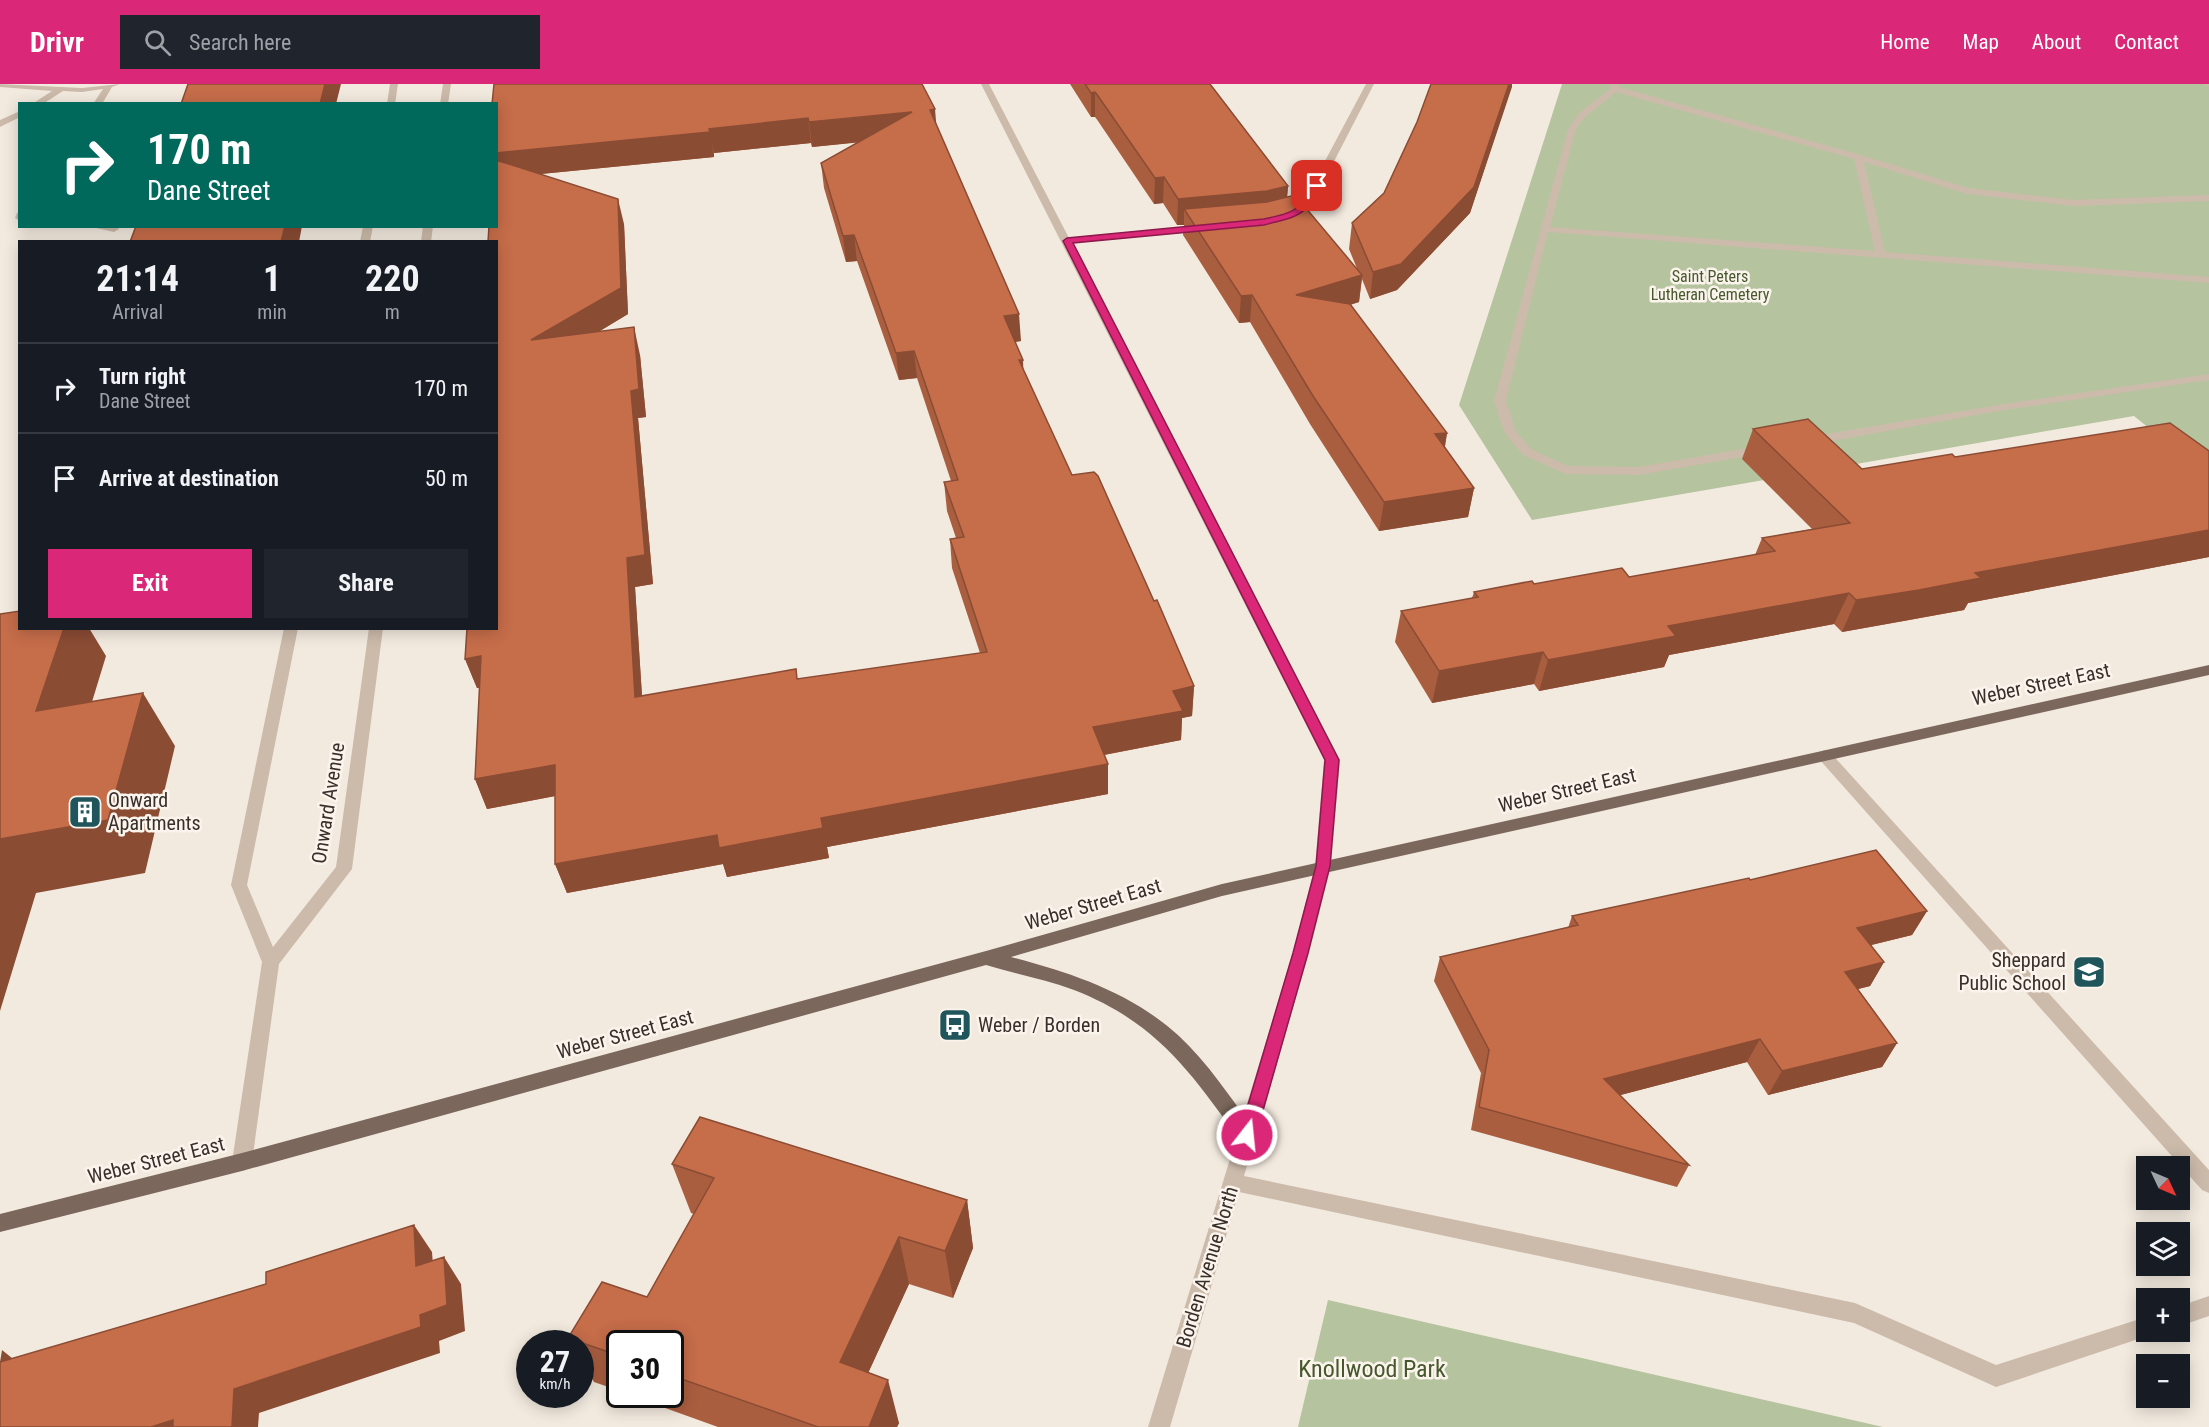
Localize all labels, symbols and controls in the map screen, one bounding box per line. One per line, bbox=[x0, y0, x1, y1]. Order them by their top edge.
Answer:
search box bbox=[120, 15, 540, 69]
text: Drivr bbox=[30, 26, 84, 59]
icon: search bbox=[141, 26, 174, 59]
text: Search here bbox=[189, 30, 291, 55]
text: Home bbox=[1880, 30, 1930, 54]
text: Map bbox=[1963, 30, 1999, 54]
text: About bbox=[2032, 30, 2081, 54]
text: Contact bbox=[2114, 30, 2179, 54]
text: 170 m bbox=[147, 125, 252, 174]
icon: right bbox=[48, 126, 126, 204]
pin bbox=[1291, 160, 1342, 211]
icon: arrive bbox=[1300, 169, 1333, 202]
text: Dane Street bbox=[147, 175, 271, 207]
text: 21:14 bbox=[96, 258, 179, 300]
text: 1 bbox=[263, 258, 281, 300]
text: 220 bbox=[365, 258, 420, 300]
park label: Saint Peters Lutheran Cemetery bbox=[1651, 267, 1770, 304]
text: Arrival bbox=[112, 300, 163, 324]
text: min bbox=[257, 300, 287, 324]
text: m bbox=[385, 300, 400, 324]
text: Turn right bbox=[99, 364, 186, 389]
icon: right bbox=[48, 372, 81, 405]
text: 170 m bbox=[414, 376, 468, 401]
text: Dane Street bbox=[99, 389, 191, 413]
icon: arrive bbox=[48, 462, 81, 495]
text: Arrive at destination bbox=[99, 466, 279, 491]
text: 50 m bbox=[425, 466, 468, 491]
button: Exit bbox=[48, 549, 252, 618]
button: Share bbox=[264, 549, 468, 618]
street label: Weber Street East bbox=[1970, 658, 2112, 710]
street label: Onward Avenue bbox=[307, 741, 349, 865]
street label: Weber Street East bbox=[1496, 763, 1638, 817]
place label: Onward Apartments bbox=[108, 788, 201, 835]
building icon: Onward Apartments bbox=[67, 794, 103, 830]
street label: Weber Street East bbox=[1022, 873, 1164, 935]
place label: Sheppard Public School bbox=[1958, 948, 2066, 995]
school or university icon: Sheppard Public School bbox=[2071, 954, 2107, 990]
street label: Weber Street East bbox=[554, 1004, 696, 1064]
bus stop icon: Weber / Borden bbox=[937, 1007, 973, 1043]
place label: Weber / Borden bbox=[978, 1013, 1100, 1037]
position arrow bbox=[1215, 1103, 1279, 1167]
street label: Weber Street East bbox=[85, 1131, 227, 1189]
north arrow bbox=[2136, 1156, 2190, 1210]
map controls bbox=[2136, 1156, 2190, 1408]
street label: Borden Avenue North bbox=[1171, 1184, 1243, 1350]
button: layers bbox=[2136, 1222, 2190, 1276]
button: + bbox=[2136, 1288, 2190, 1342]
speed limit sign: 30 bbox=[606, 1330, 684, 1408]
text: 27 bbox=[540, 1344, 570, 1379]
button: − bbox=[2136, 1354, 2190, 1408]
park label: Knollwood Park bbox=[1298, 1355, 1446, 1383]
text: km/h bbox=[540, 1375, 570, 1393]

